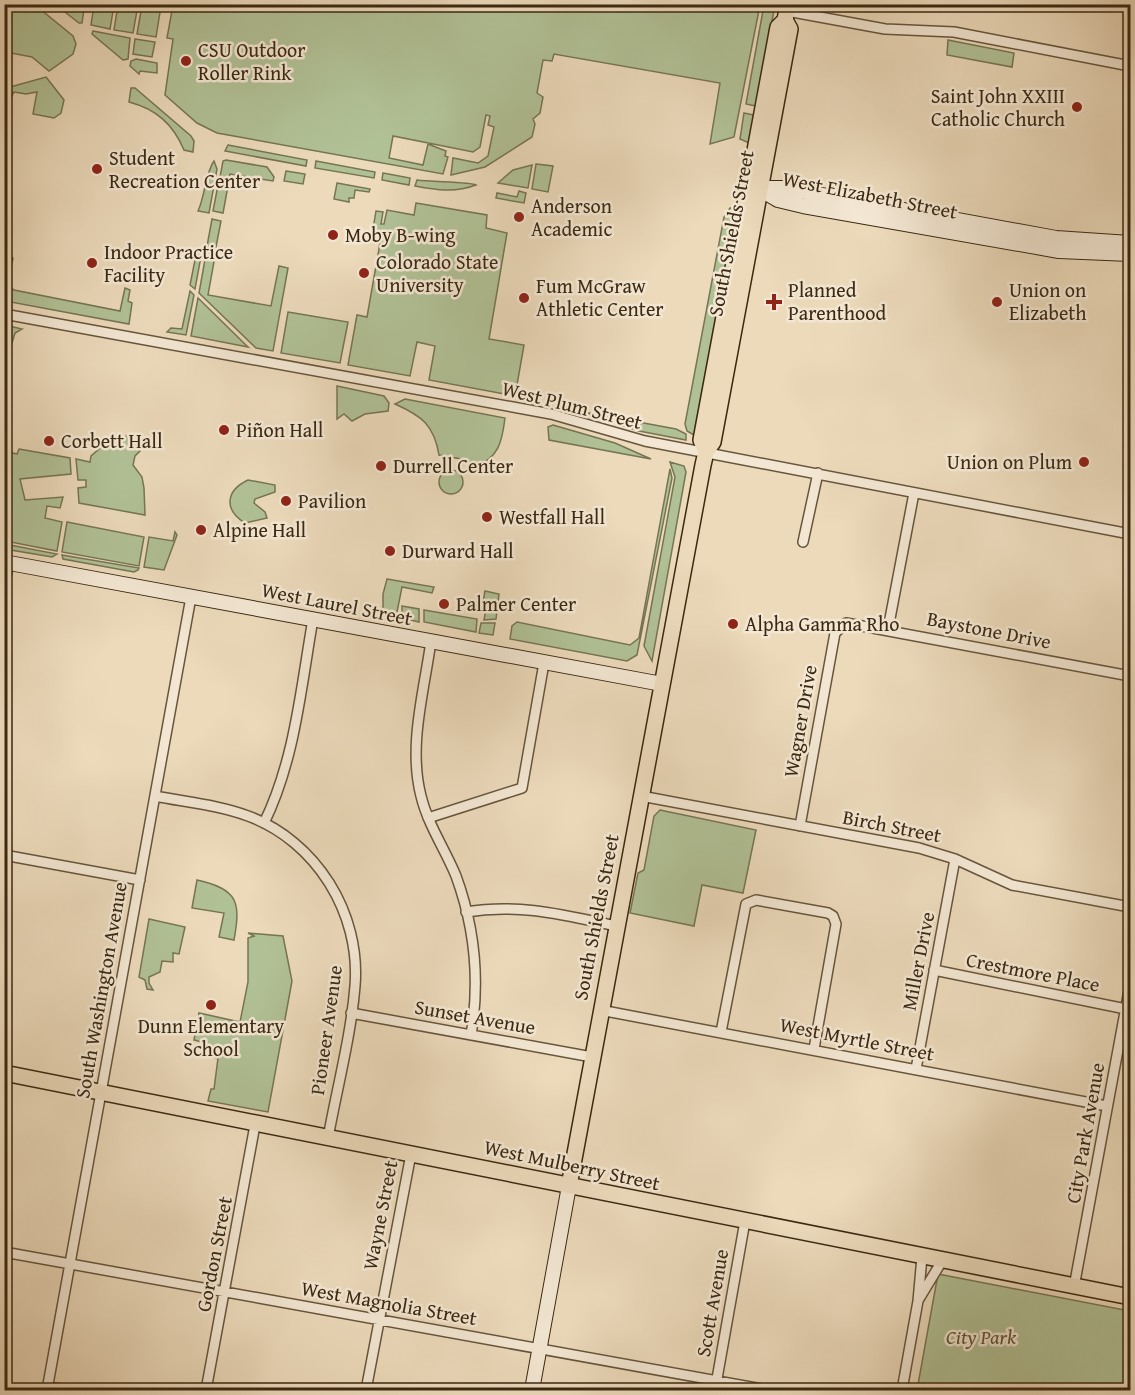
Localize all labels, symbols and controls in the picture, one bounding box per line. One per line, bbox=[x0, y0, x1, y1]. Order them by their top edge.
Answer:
place label: CSU Outdoor Roller Rink bbox=[198, 35, 306, 87]
marker: CSU Outdoor Roller Rink bbox=[179, 54, 193, 68]
place label: Saint John XXIII Catholic Church bbox=[931, 81, 1065, 133]
marker: Saint John XXIII Catholic Church bbox=[1070, 100, 1084, 114]
place label: Student Recreation Center bbox=[109, 143, 260, 195]
street label: South Shields Street bbox=[700, 147, 761, 318]
marker: Student Recreation Center bbox=[90, 162, 104, 176]
street label: West Elizabeth Street bbox=[780, 163, 960, 226]
place label: Anderson Academic bbox=[531, 191, 612, 243]
marker: Anderson Academic bbox=[512, 210, 526, 224]
place label: Moby B-wing bbox=[345, 220, 456, 249]
marker: Moby B-wing bbox=[326, 228, 340, 242]
place label: Indoor Practice Facility bbox=[104, 237, 233, 289]
place label: Colorado State University bbox=[376, 247, 498, 299]
marker: Indoor Practice Facility bbox=[85, 256, 99, 270]
marker: Colorado State University bbox=[357, 266, 371, 280]
place label: Fum McGraw Athletic Center bbox=[536, 271, 664, 323]
place label: Planned Parenthood bbox=[788, 275, 886, 327]
place label: Union on Elizabeth bbox=[1009, 275, 1087, 327]
marker: Fum McGraw Athletic Center bbox=[517, 291, 531, 305]
marker: Planned Parenthood bbox=[765, 293, 783, 311]
marker: Union on Elizabeth bbox=[990, 295, 1004, 309]
street label: West Plum Street bbox=[499, 373, 645, 436]
place label: Piñon Hall bbox=[236, 415, 324, 444]
marker: Piñon Hall bbox=[217, 423, 231, 437]
place label: Corbett Hall bbox=[61, 426, 163, 455]
marker: Corbett Hall bbox=[42, 434, 56, 448]
place label: Union on Plum bbox=[947, 447, 1073, 476]
place label: Durrell Center bbox=[393, 451, 513, 480]
marker: Union on Plum bbox=[1077, 455, 1091, 469]
marker: Durrell Center bbox=[374, 459, 388, 473]
place label: Pavilion bbox=[298, 486, 366, 515]
marker: Pavilion bbox=[279, 494, 293, 508]
place label: Westfall Hall bbox=[499, 502, 605, 531]
marker: Westfall Hall bbox=[480, 510, 494, 524]
place label: Alpine Hall bbox=[213, 515, 307, 544]
marker: Alpine Hall bbox=[194, 523, 208, 537]
place label: Durward Hall bbox=[402, 536, 514, 565]
marker: Durward Hall bbox=[383, 544, 397, 558]
street label: West Laurel Street bbox=[259, 575, 415, 632]
place label: Palmer Center bbox=[456, 589, 576, 618]
marker: Palmer Center bbox=[437, 597, 451, 611]
street label: Baystone Drive bbox=[925, 603, 1054, 656]
place label: Alpha Gamma Rho bbox=[745, 609, 899, 638]
marker: Alpha Gamma Rho bbox=[726, 617, 740, 631]
street label: Wagner Drive bbox=[775, 662, 824, 779]
street label: Birch Street bbox=[840, 802, 944, 849]
street label: South Shields Street bbox=[565, 831, 626, 1002]
street label: South Washington Avenue bbox=[67, 879, 134, 1101]
street label: Miller Drive bbox=[894, 909, 941, 1013]
street label: Crestmore Place bbox=[964, 944, 1102, 999]
street label: Pioneer Avenue bbox=[302, 963, 349, 1097]
street label: Sunset Avenue bbox=[412, 992, 538, 1041]
marker: Dunn Elementary School bbox=[204, 998, 218, 1012]
street label: West Myrtle Street bbox=[777, 1009, 937, 1068]
place label: Dunn Elementary School bbox=[138, 1011, 284, 1063]
street label: City Park Avenue bbox=[1058, 1060, 1111, 1206]
street label: West Mulberry Street bbox=[482, 1132, 663, 1197]
street label: Wayne Street bbox=[355, 1158, 404, 1272]
street label: Gordon Street bbox=[188, 1194, 239, 1314]
street label: Scott Avenue bbox=[688, 1247, 735, 1359]
street label: West Magnolia Street bbox=[299, 1273, 479, 1332]
park label: City Park bbox=[946, 1322, 1017, 1351]

